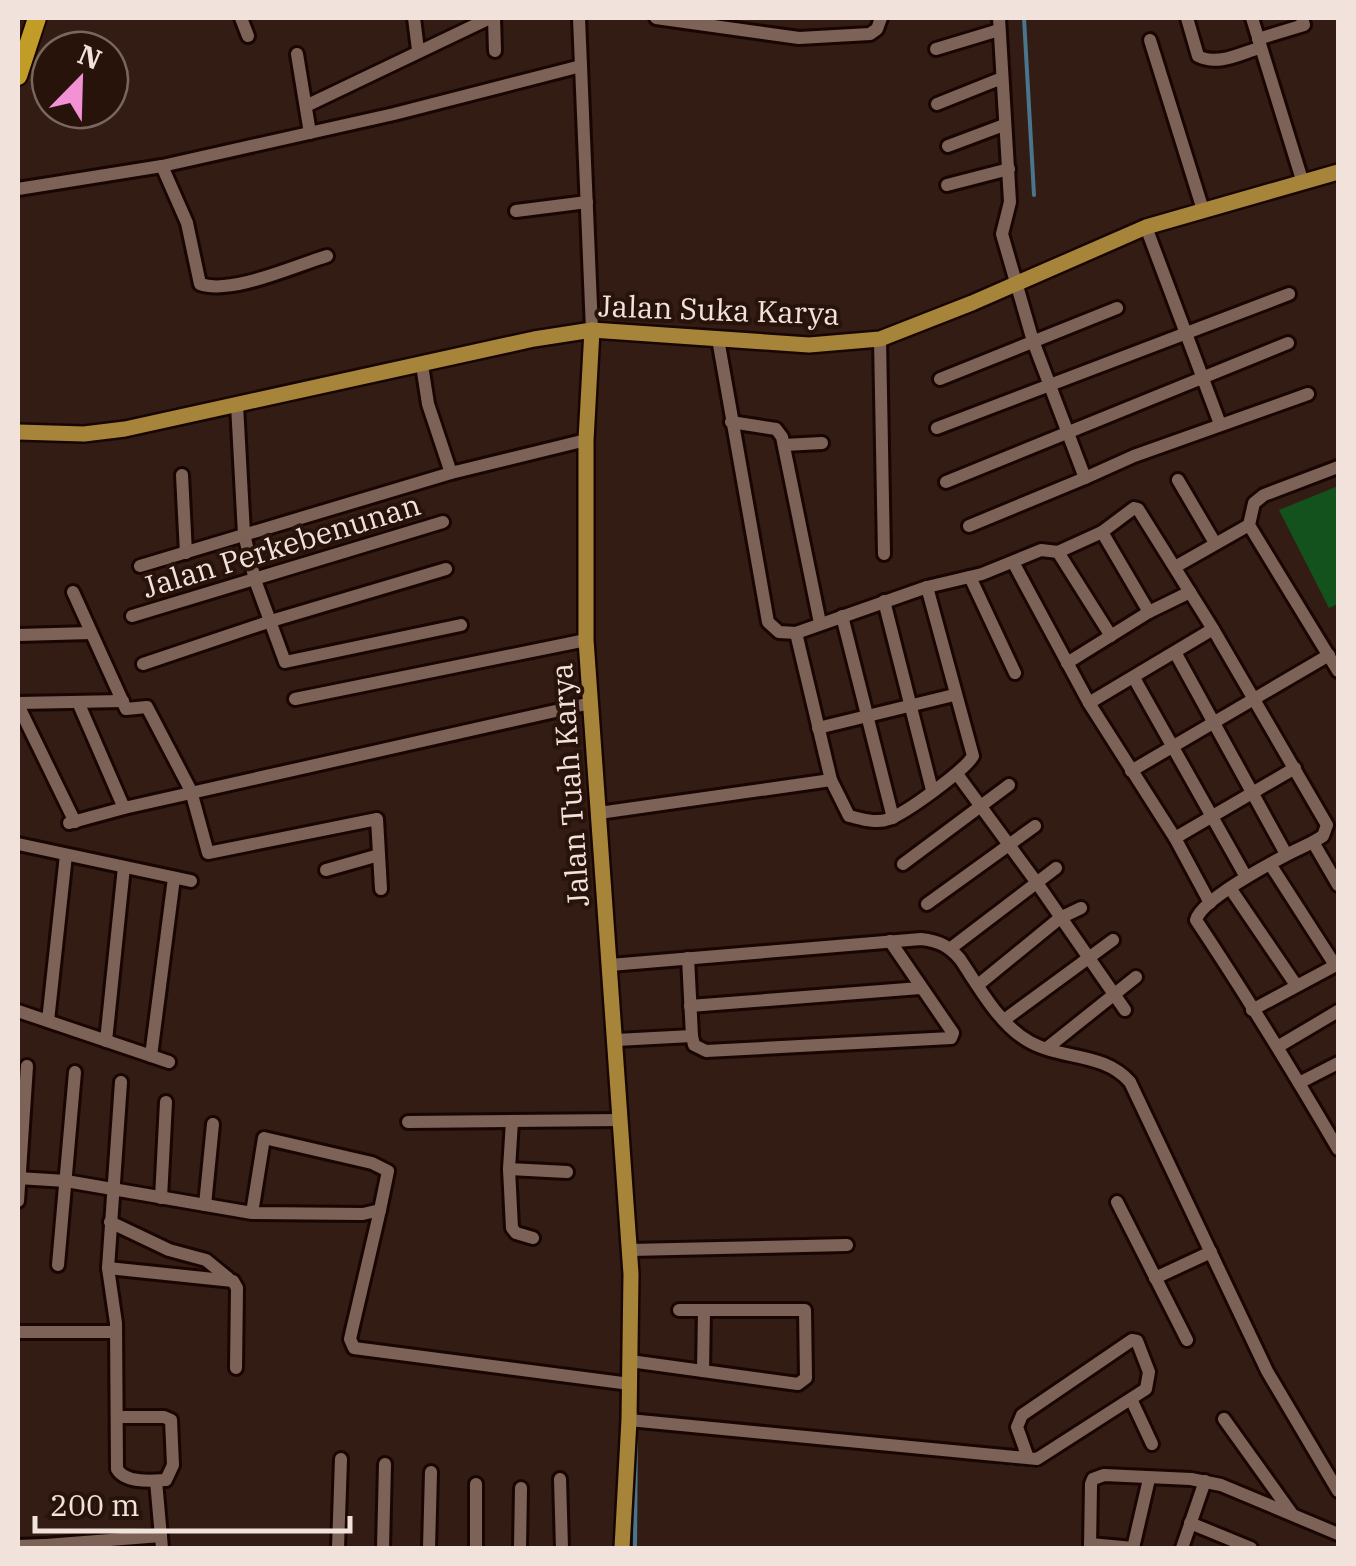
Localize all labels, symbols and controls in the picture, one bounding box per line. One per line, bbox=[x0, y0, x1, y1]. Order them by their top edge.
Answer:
north arrow bbox=[30, 30, 130, 130]
text: N bbox=[73, 35, 107, 78]
street label: Jalan Suka Karya bbox=[597, 285, 841, 333]
street label: Jalan Perkebenunan bbox=[137, 484, 425, 606]
street label: Jalan Tuah Karya bbox=[541, 662, 597, 908]
scale bar bbox=[35, 1471, 350, 1533]
text: 200 m bbox=[50, 1485, 140, 1524]

